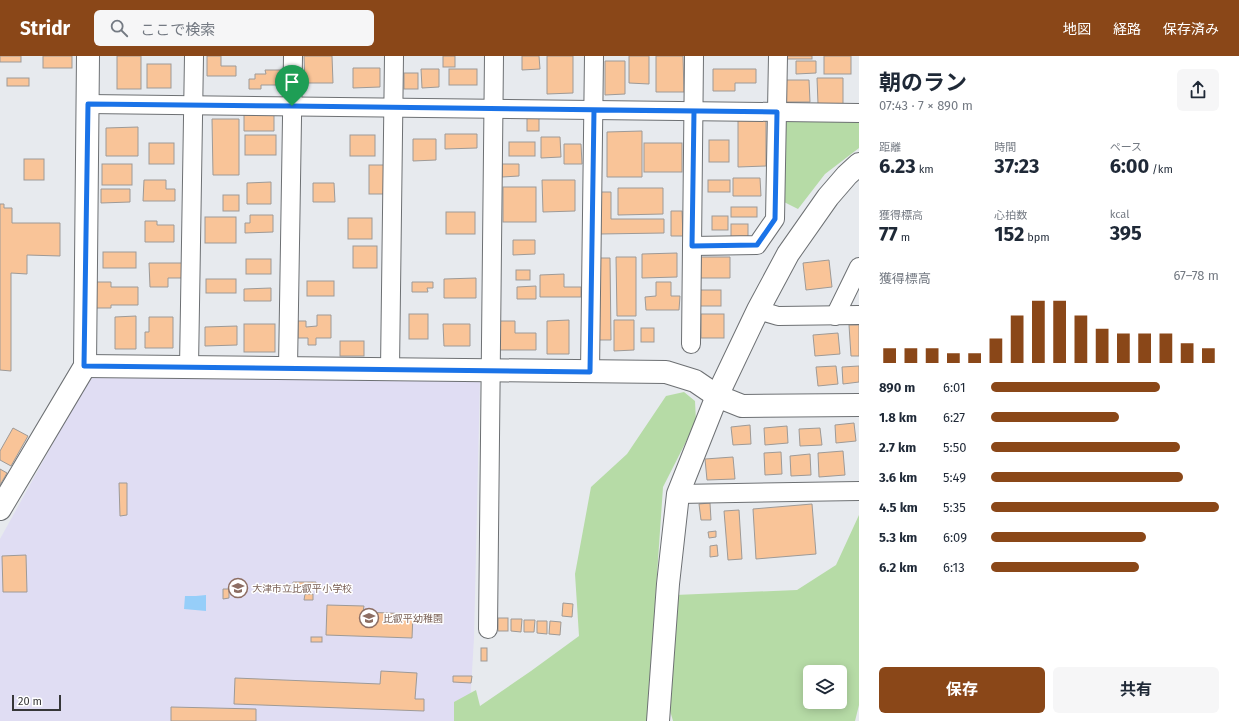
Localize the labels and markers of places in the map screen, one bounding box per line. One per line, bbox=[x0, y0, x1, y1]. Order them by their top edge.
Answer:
pin bbox=[275, 65, 309, 106]
school or university icon: 大津市立比叡平小学校 bbox=[227, 577, 249, 599]
place label: 大津市立比叡平小学校 bbox=[252, 583, 352, 595]
school or university icon: 比叡平幼稚園 bbox=[358, 607, 380, 629]
place label: 比叡平幼稚園 bbox=[383, 613, 443, 625]

